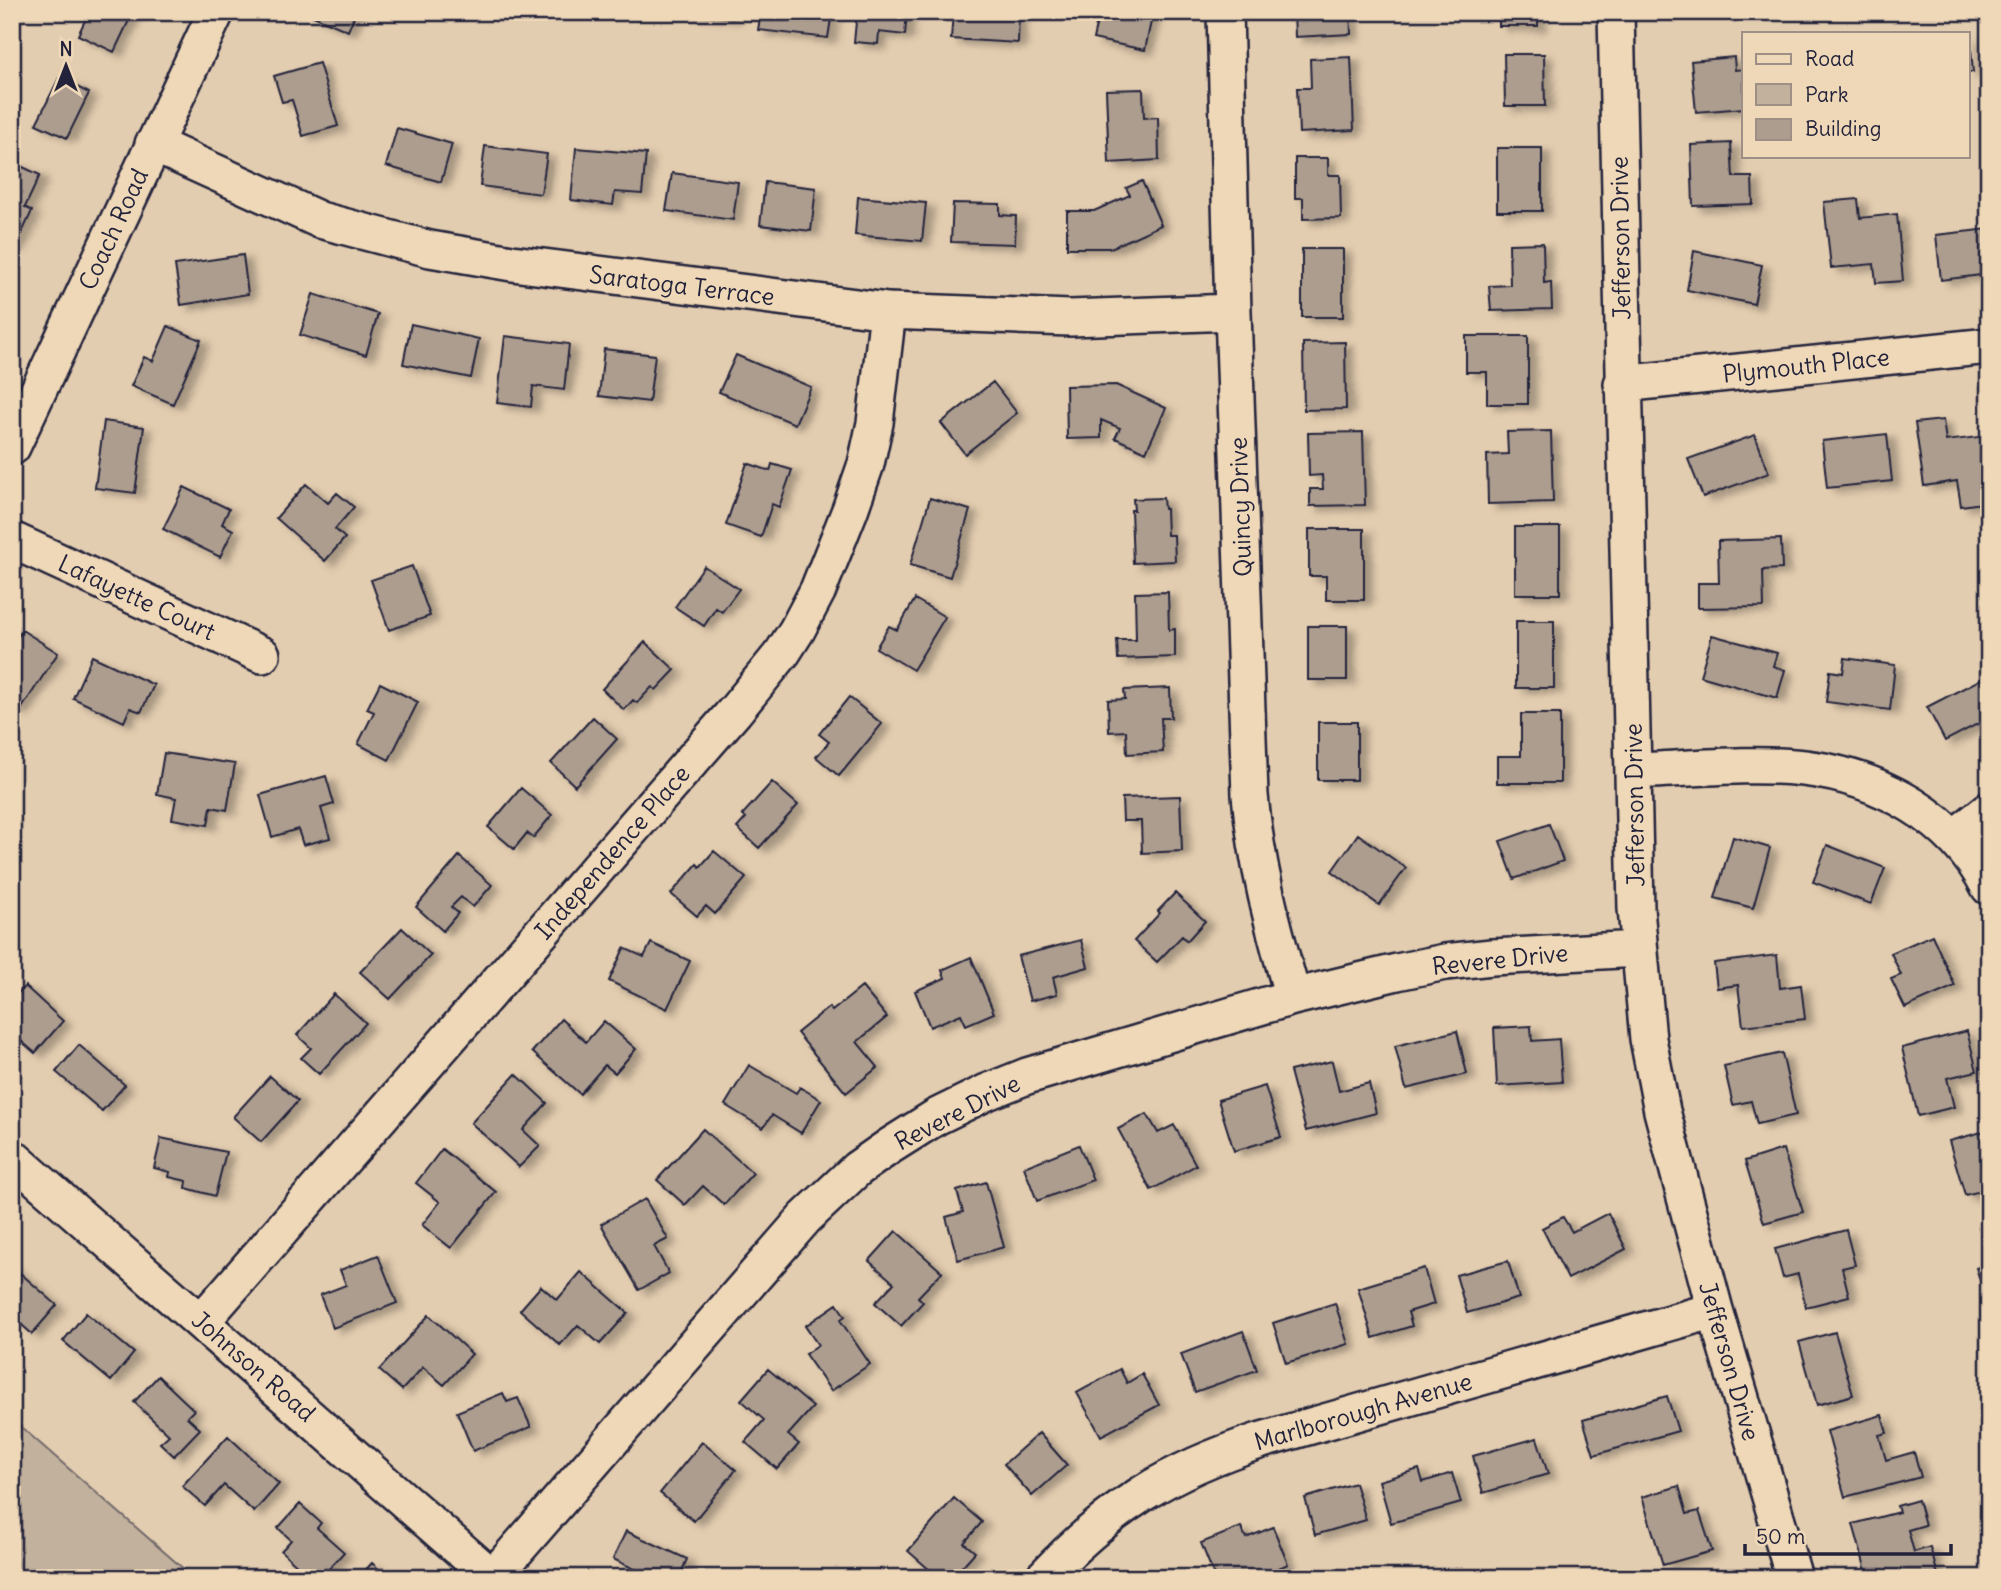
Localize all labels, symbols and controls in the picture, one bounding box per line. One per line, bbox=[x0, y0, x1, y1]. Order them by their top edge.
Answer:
north arrow bbox=[32, 32, 102, 102]
legend bbox=[1742, 32, 1969, 158]
text: N bbox=[59, 37, 73, 61]
text: Road bbox=[1805, 45, 1854, 72]
text: Park bbox=[1805, 81, 1848, 108]
text: Building bbox=[1805, 115, 1881, 142]
street label: Jefferson Drive bbox=[1604, 156, 1636, 320]
street label: Coach Road bbox=[72, 163, 154, 295]
street label: Saratoga Terrace bbox=[588, 259, 776, 311]
street label: Plymouth Place bbox=[1721, 341, 1891, 389]
street label: Quincy Drive bbox=[1223, 437, 1257, 577]
street label: Lafayette Court bbox=[54, 548, 220, 646]
street label: Jefferson Drive bbox=[1618, 723, 1650, 887]
street label: Independence Place bbox=[528, 759, 696, 945]
street label: Revere Drive bbox=[1430, 937, 1570, 981]
street label: Revere Drive bbox=[889, 1068, 1025, 1156]
street label: Jefferson Drive bbox=[1693, 1278, 1767, 1444]
street label: Johnson Road bbox=[186, 1304, 322, 1428]
street label: Marlborough Avenue bbox=[1251, 1366, 1475, 1456]
scale bar bbox=[1745, 1513, 1952, 1557]
text: 50 m bbox=[1756, 1523, 1805, 1550]

